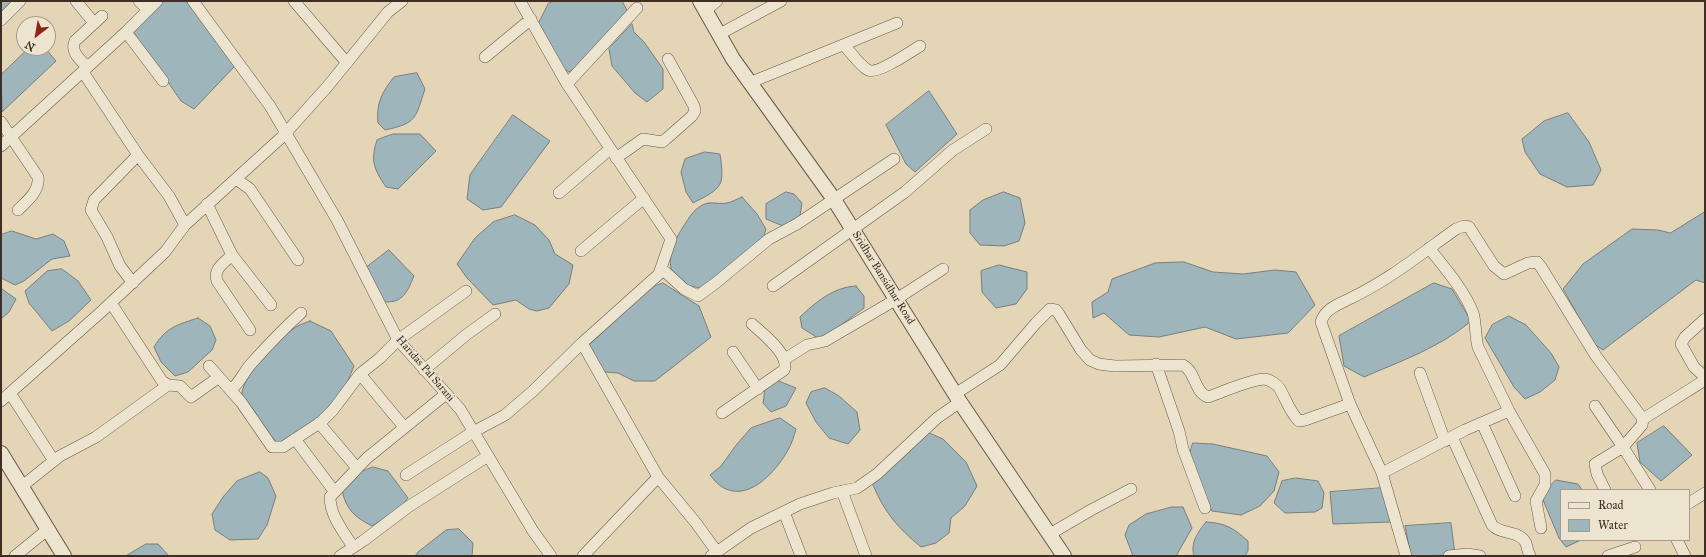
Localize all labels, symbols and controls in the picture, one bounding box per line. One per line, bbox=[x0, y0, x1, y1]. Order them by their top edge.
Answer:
north arrow bbox=[16, 16, 56, 56]
text: N bbox=[23, 38, 37, 54]
street label: Sridhar Bansidhar Road bbox=[849, 229, 917, 327]
street label: Haridas Pal Sarani bbox=[393, 333, 457, 405]
legend bbox=[1560, 489, 1690, 541]
text: Road bbox=[1598, 498, 1624, 512]
text: Water bbox=[1598, 518, 1628, 532]

